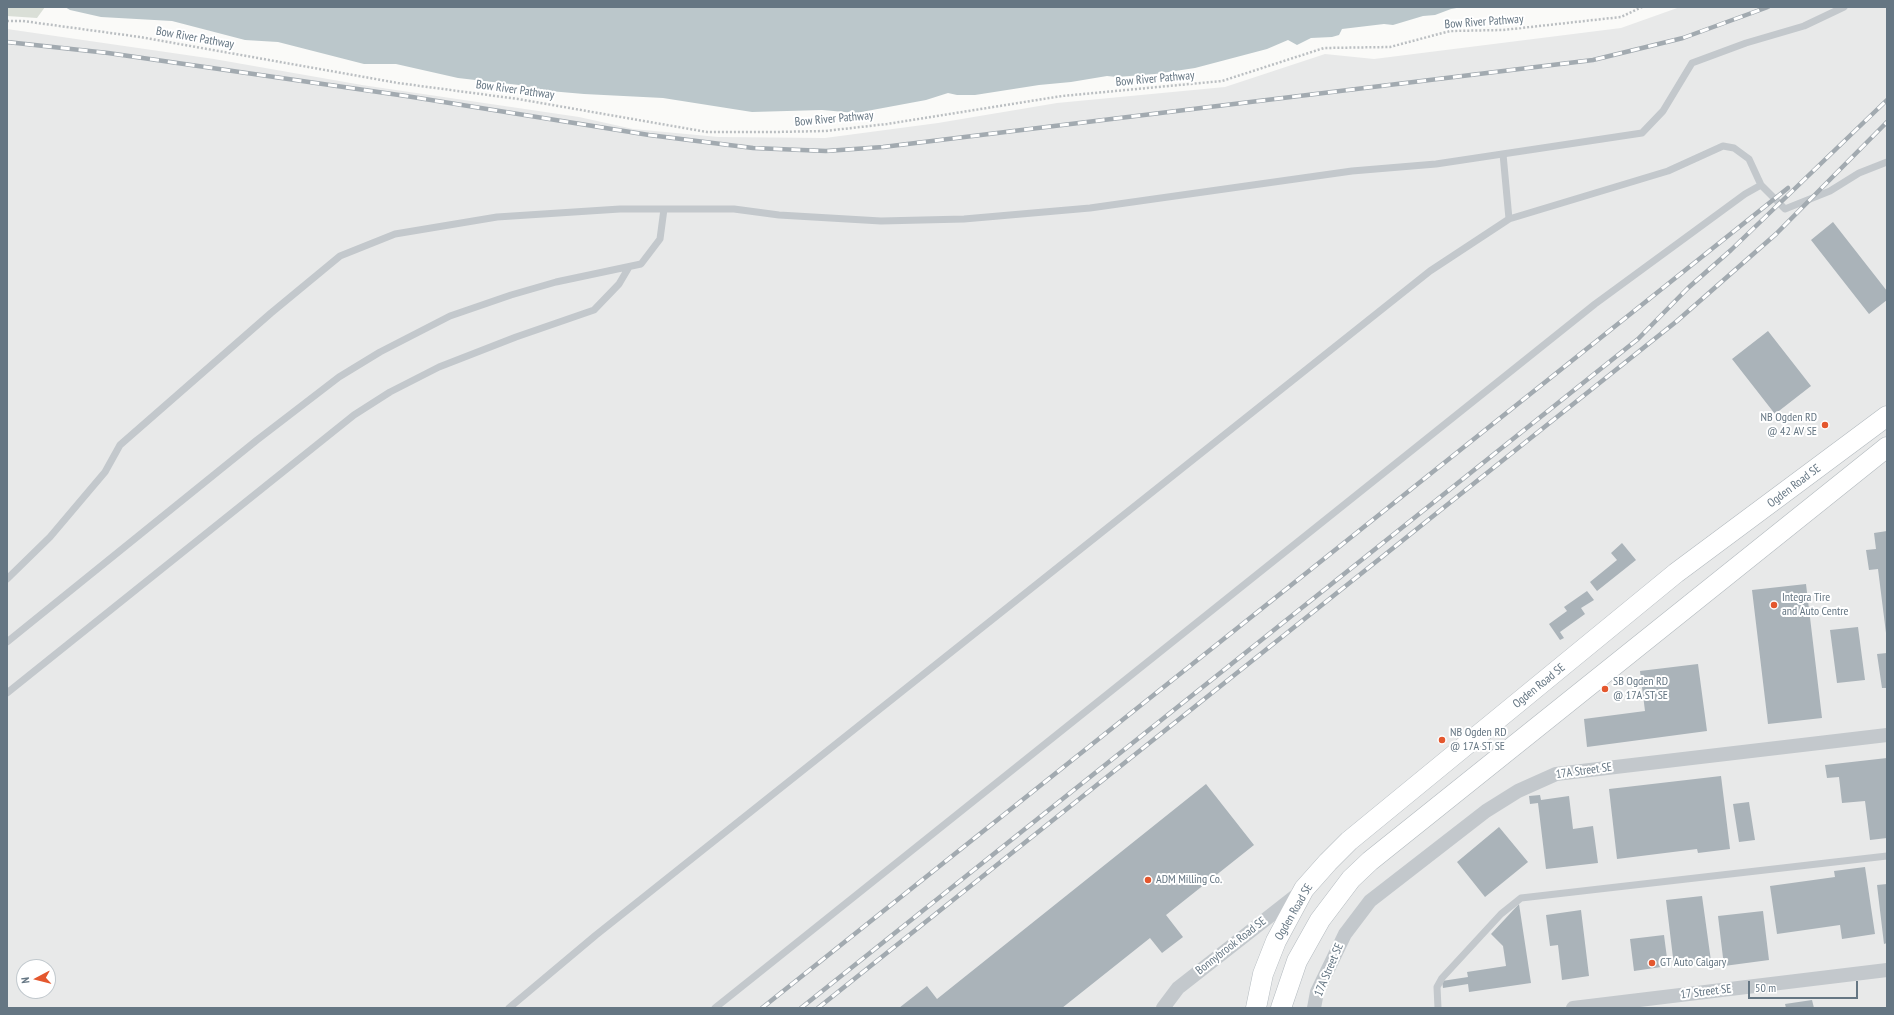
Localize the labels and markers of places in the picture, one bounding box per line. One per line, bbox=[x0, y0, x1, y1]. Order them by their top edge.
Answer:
place label: NB Ogden RD @ 42 AV SE bbox=[1761, 411, 1817, 439]
marker: NB Ogden RD @ 42 AV SE bbox=[1820, 420, 1830, 430]
place label: Integra Tire and Auto Centre bbox=[1782, 591, 1849, 619]
marker: Integra Tire and Auto Centre bbox=[1769, 600, 1779, 610]
place label: SB Ogden RD @ 17A ST SE bbox=[1613, 675, 1668, 703]
marker: SB Ogden RD @ 17A ST SE bbox=[1600, 684, 1610, 694]
place label: NB Ogden RD @ 17A ST SE bbox=[1450, 726, 1506, 754]
marker: NB Ogden RD @ 17A ST SE bbox=[1437, 735, 1447, 745]
place label: ADM Milling Co. bbox=[1156, 873, 1222, 887]
marker: ADM Milling Co. bbox=[1143, 875, 1153, 885]
place label: GT Auto Calgary bbox=[1660, 956, 1726, 970]
marker: GT Auto Calgary bbox=[1647, 958, 1657, 968]

